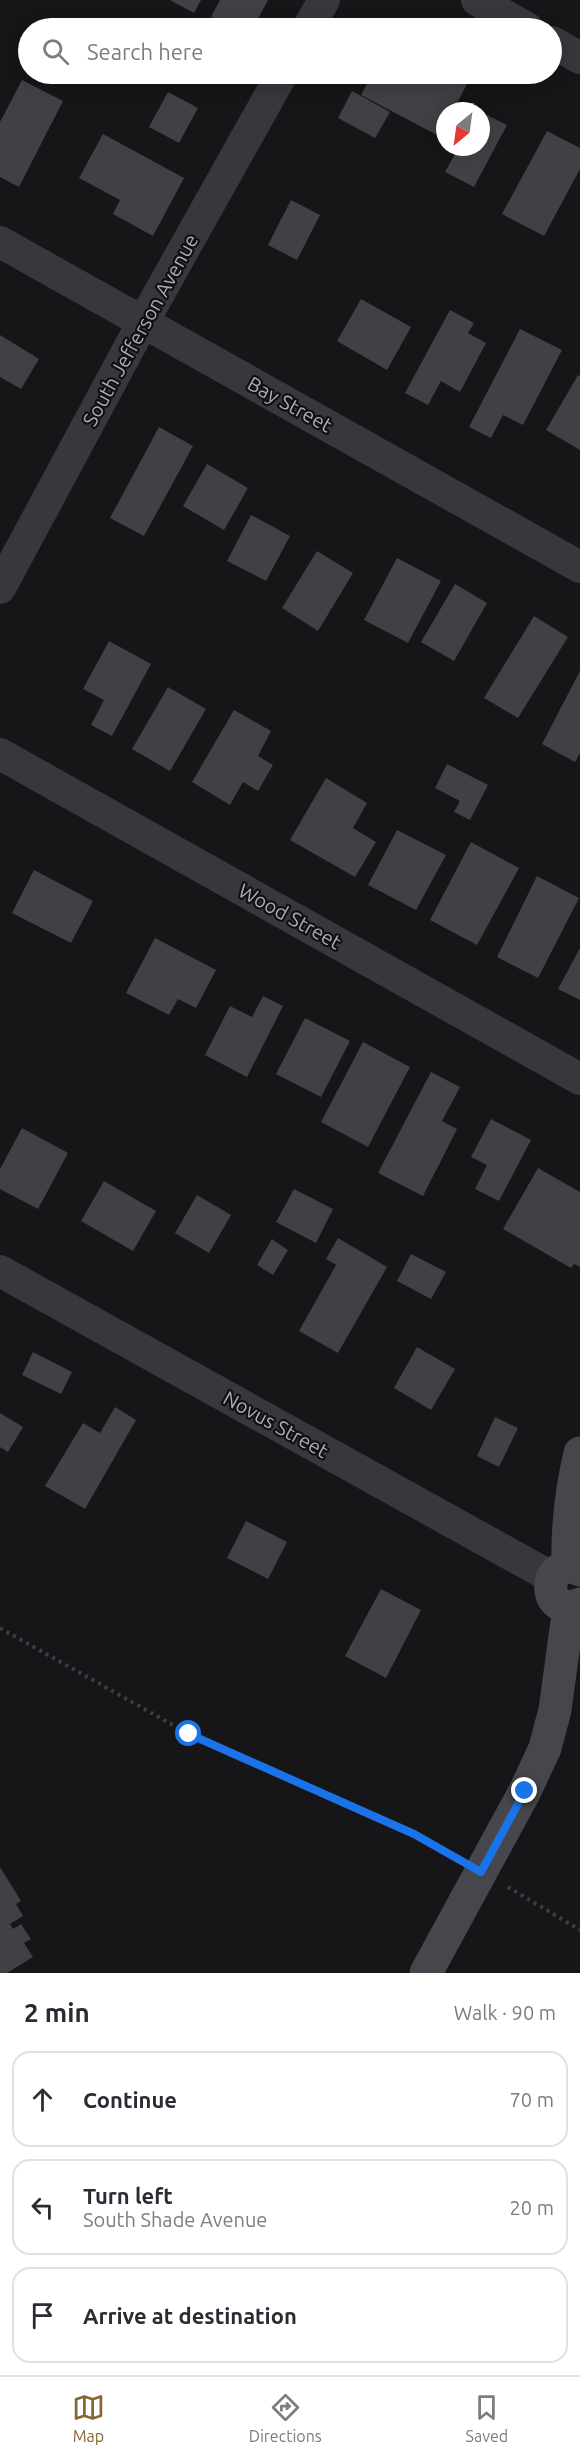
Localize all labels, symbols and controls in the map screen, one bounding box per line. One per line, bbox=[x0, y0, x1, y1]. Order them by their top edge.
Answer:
search box bbox=[18, 18, 562, 84]
icon: search bbox=[39, 35, 72, 68]
text: Search here bbox=[87, 39, 203, 64]
north arrow bbox=[436, 102, 490, 156]
street label: South Jefferson Avenue bbox=[78, 230, 202, 430]
street label: Bay Street bbox=[244, 371, 336, 437]
street label: Wood Street bbox=[235, 878, 345, 954]
street label: Novus Street bbox=[220, 1386, 333, 1462]
route start bbox=[175, 1720, 201, 1746]
route end bbox=[511, 1777, 537, 1803]
text: 2 min bbox=[24, 1998, 90, 2027]
text: Walk · 90 m bbox=[454, 2001, 556, 2024]
icon: ahead bbox=[26, 2083, 59, 2116]
text: Continue bbox=[83, 2087, 177, 2112]
text: 70 m bbox=[510, 2088, 554, 2111]
text: Turn left bbox=[83, 2183, 173, 2208]
icon: left bbox=[26, 2191, 59, 2224]
text: 20 m bbox=[510, 2196, 554, 2219]
text: South Shade Avenue bbox=[83, 2208, 267, 2231]
icon: arrive bbox=[26, 2299, 59, 2332]
text: Arrive at destination bbox=[83, 2303, 297, 2328]
tab: Map bbox=[72, 2391, 105, 2445]
tab: Directions bbox=[249, 2391, 322, 2445]
tab: Saved bbox=[466, 2391, 508, 2445]

